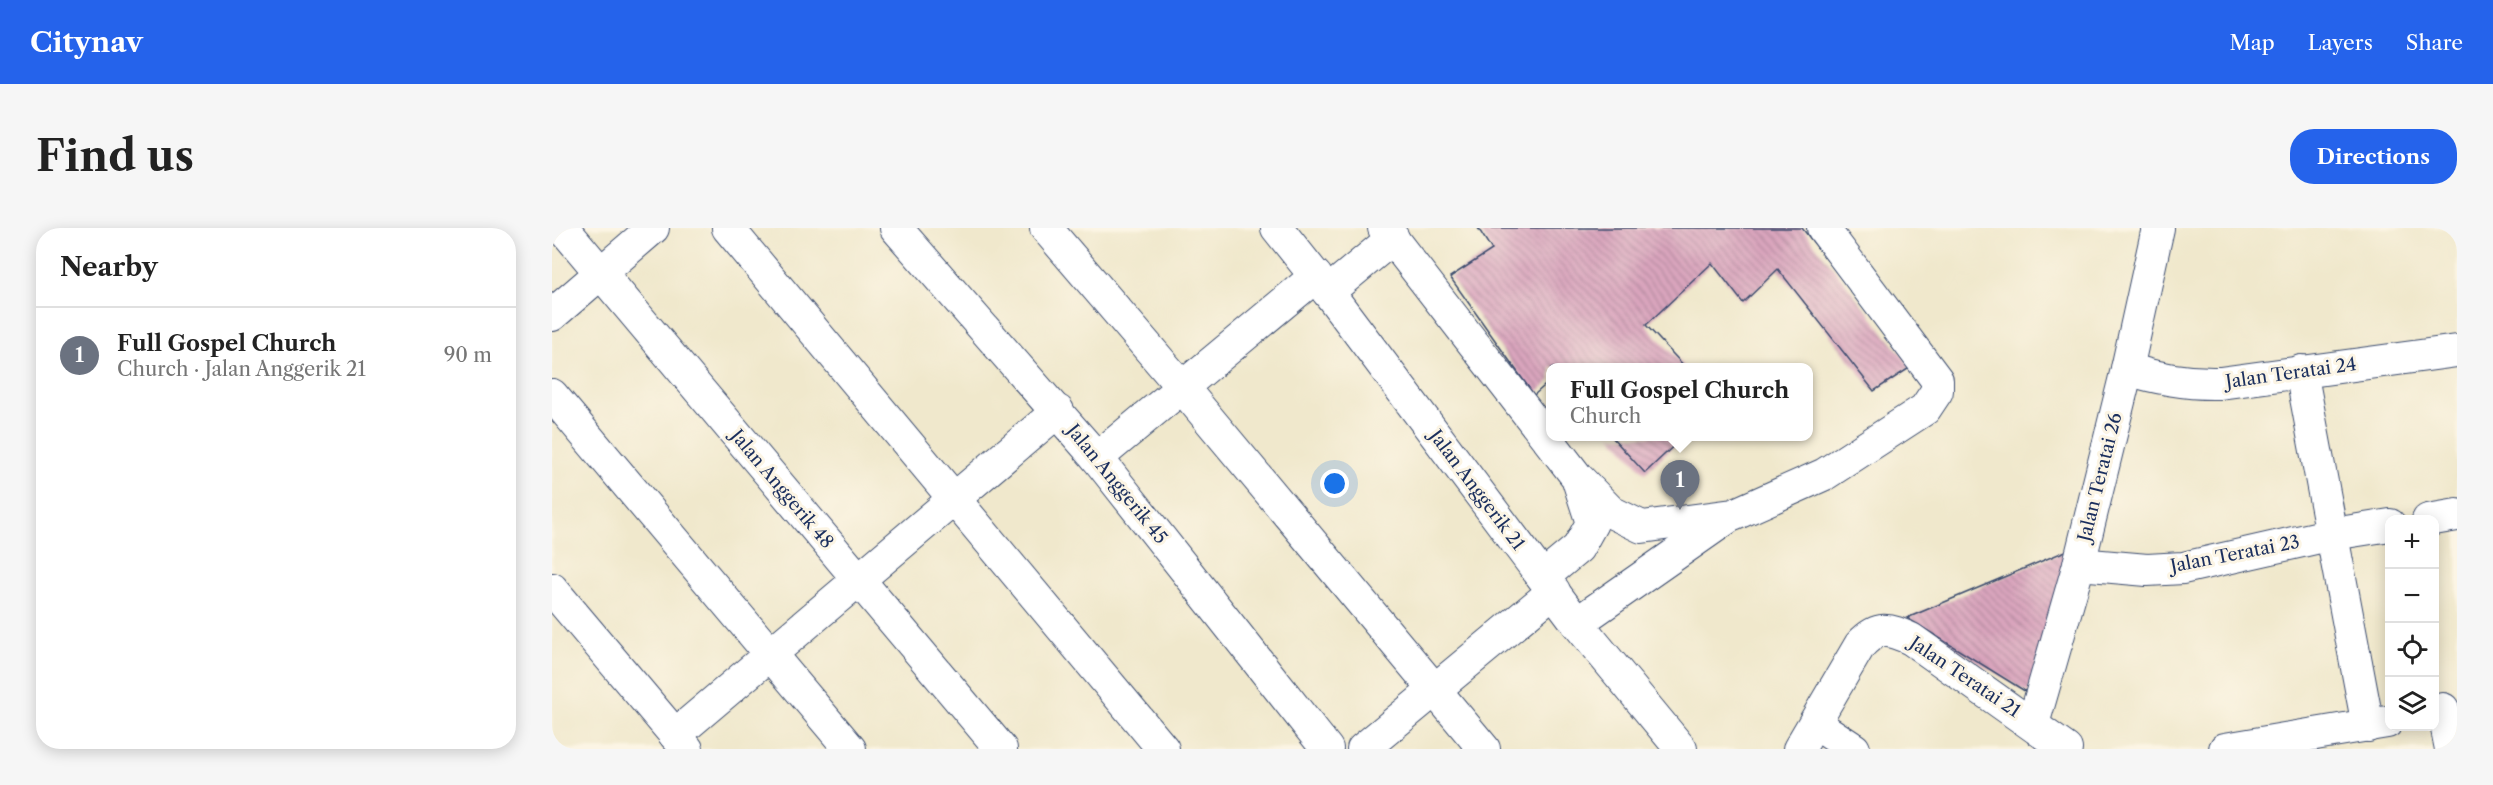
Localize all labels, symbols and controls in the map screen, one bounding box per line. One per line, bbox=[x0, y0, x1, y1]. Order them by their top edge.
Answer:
text: Citynav bbox=[30, 25, 143, 59]
text: Map bbox=[2230, 30, 2275, 55]
text: Layers bbox=[2308, 30, 2373, 55]
text: Share bbox=[2406, 30, 2463, 55]
button: Directions bbox=[2290, 129, 2457, 184]
text: Find us bbox=[36, 130, 194, 182]
text: Nearby bbox=[60, 251, 158, 283]
text: Full Gospel Church bbox=[117, 330, 336, 357]
text: 1 bbox=[75, 343, 84, 367]
text: 90 m bbox=[444, 343, 492, 367]
street label: Jalan Teratai 24 bbox=[2221, 353, 2358, 393]
text: Church · Jalan Anggerik 21 bbox=[117, 357, 366, 381]
popup bbox=[1546, 363, 1813, 441]
text: Full Gospel Church bbox=[1570, 377, 1789, 404]
text: Church bbox=[1570, 404, 1641, 428]
street label: Jalan Teratai 26 bbox=[2073, 410, 2127, 547]
street label: Jalan Anggerik 45 bbox=[1060, 417, 1172, 548]
street label: Jalan Anggerik 48 bbox=[724, 423, 838, 553]
street label: Jalan Anggerik 21 bbox=[1423, 423, 1530, 555]
pin: 1 bbox=[1660, 460, 1700, 510]
your location bbox=[1320, 469, 1349, 498]
map controls bbox=[2385, 515, 2439, 731]
button: + bbox=[2385, 515, 2439, 569]
street label: Jalan Teratai 23 bbox=[2166, 531, 2302, 578]
button: − bbox=[2385, 569, 2439, 623]
button: locate bbox=[2385, 623, 2439, 677]
street label: Jalan Teratai 21 bbox=[1903, 630, 2025, 722]
button: layers bbox=[2385, 677, 2439, 731]

